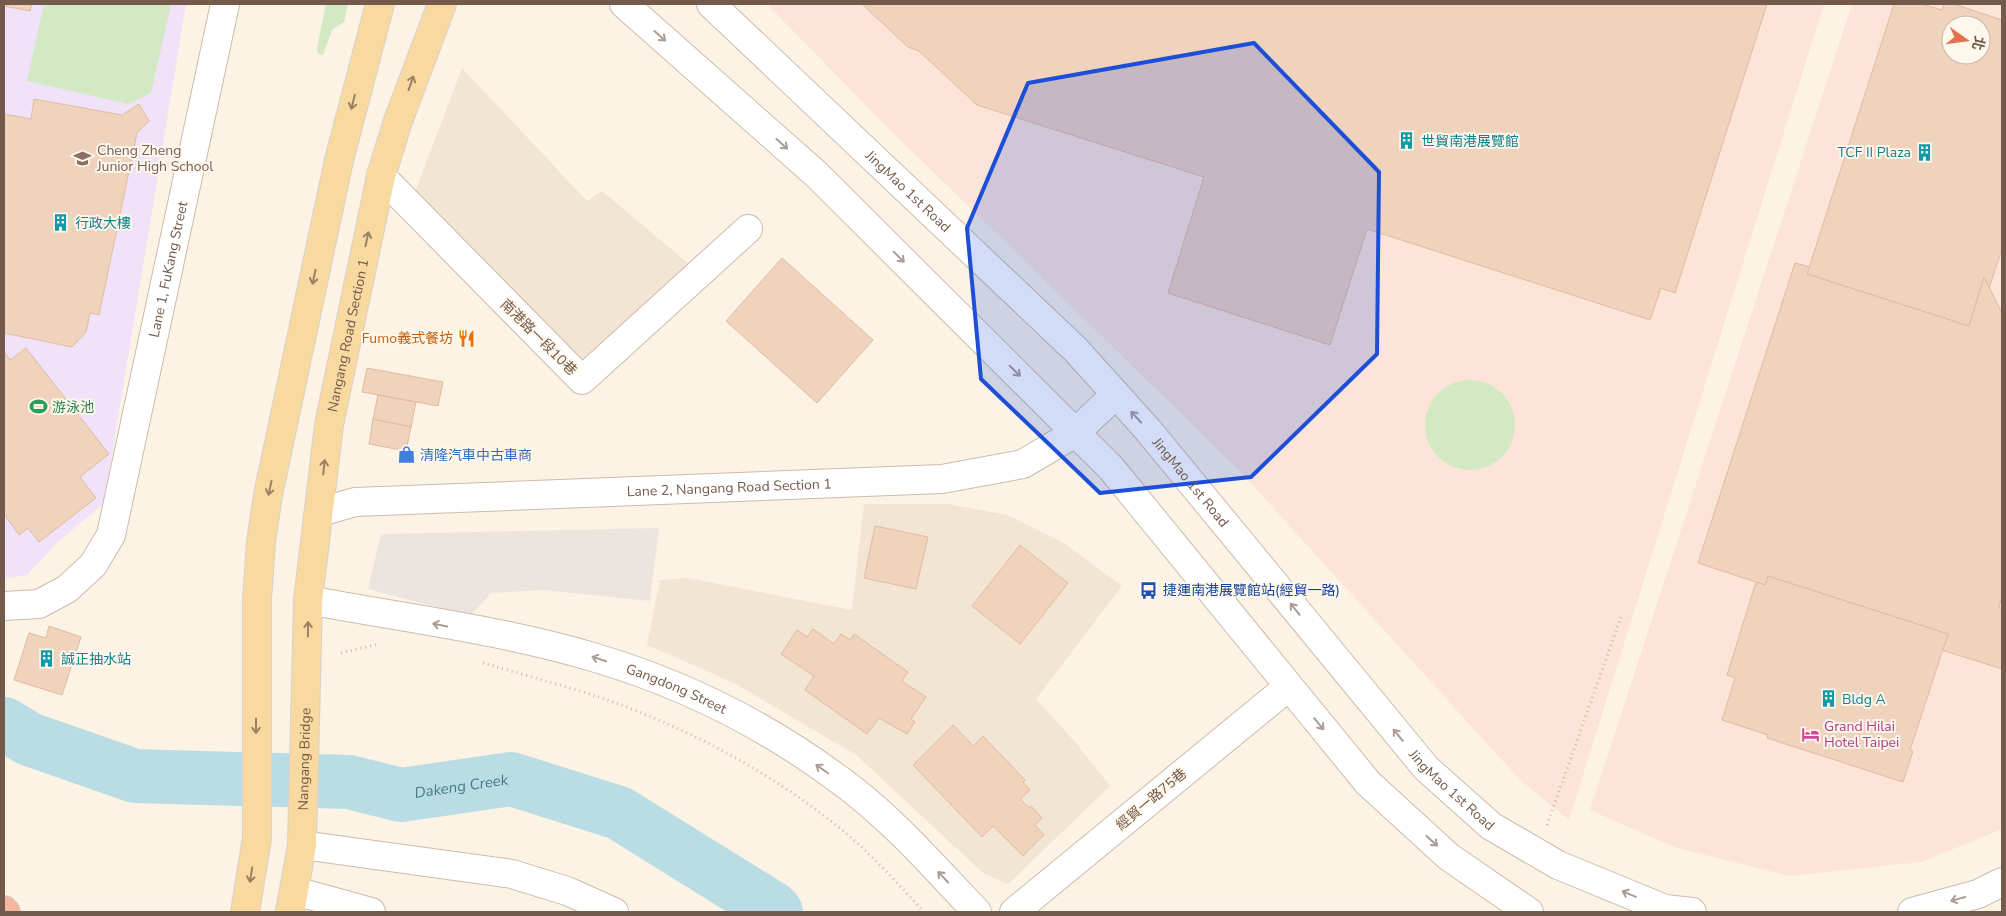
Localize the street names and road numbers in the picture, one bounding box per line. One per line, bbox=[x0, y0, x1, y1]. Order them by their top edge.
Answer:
street label: JingMao 1st Road bbox=[861, 146, 955, 237]
street label: Lane 1, FuKang Street bbox=[145, 199, 192, 339]
street label: Nangang Road Section 1 bbox=[323, 257, 373, 414]
street label: 南港路一段10巷 bbox=[496, 295, 581, 380]
street label: JingMao 1st Road bbox=[1147, 433, 1233, 531]
street label: Lane 2, Nangang Road Section 1 bbox=[626, 474, 832, 501]
street label: Gangdong Street bbox=[623, 659, 730, 719]
street label: Nangang Bridge bbox=[294, 708, 315, 811]
street label: JingMao 1st Road bbox=[1404, 745, 1499, 835]
street label: 經貿一路75巷 bbox=[1112, 764, 1191, 835]

